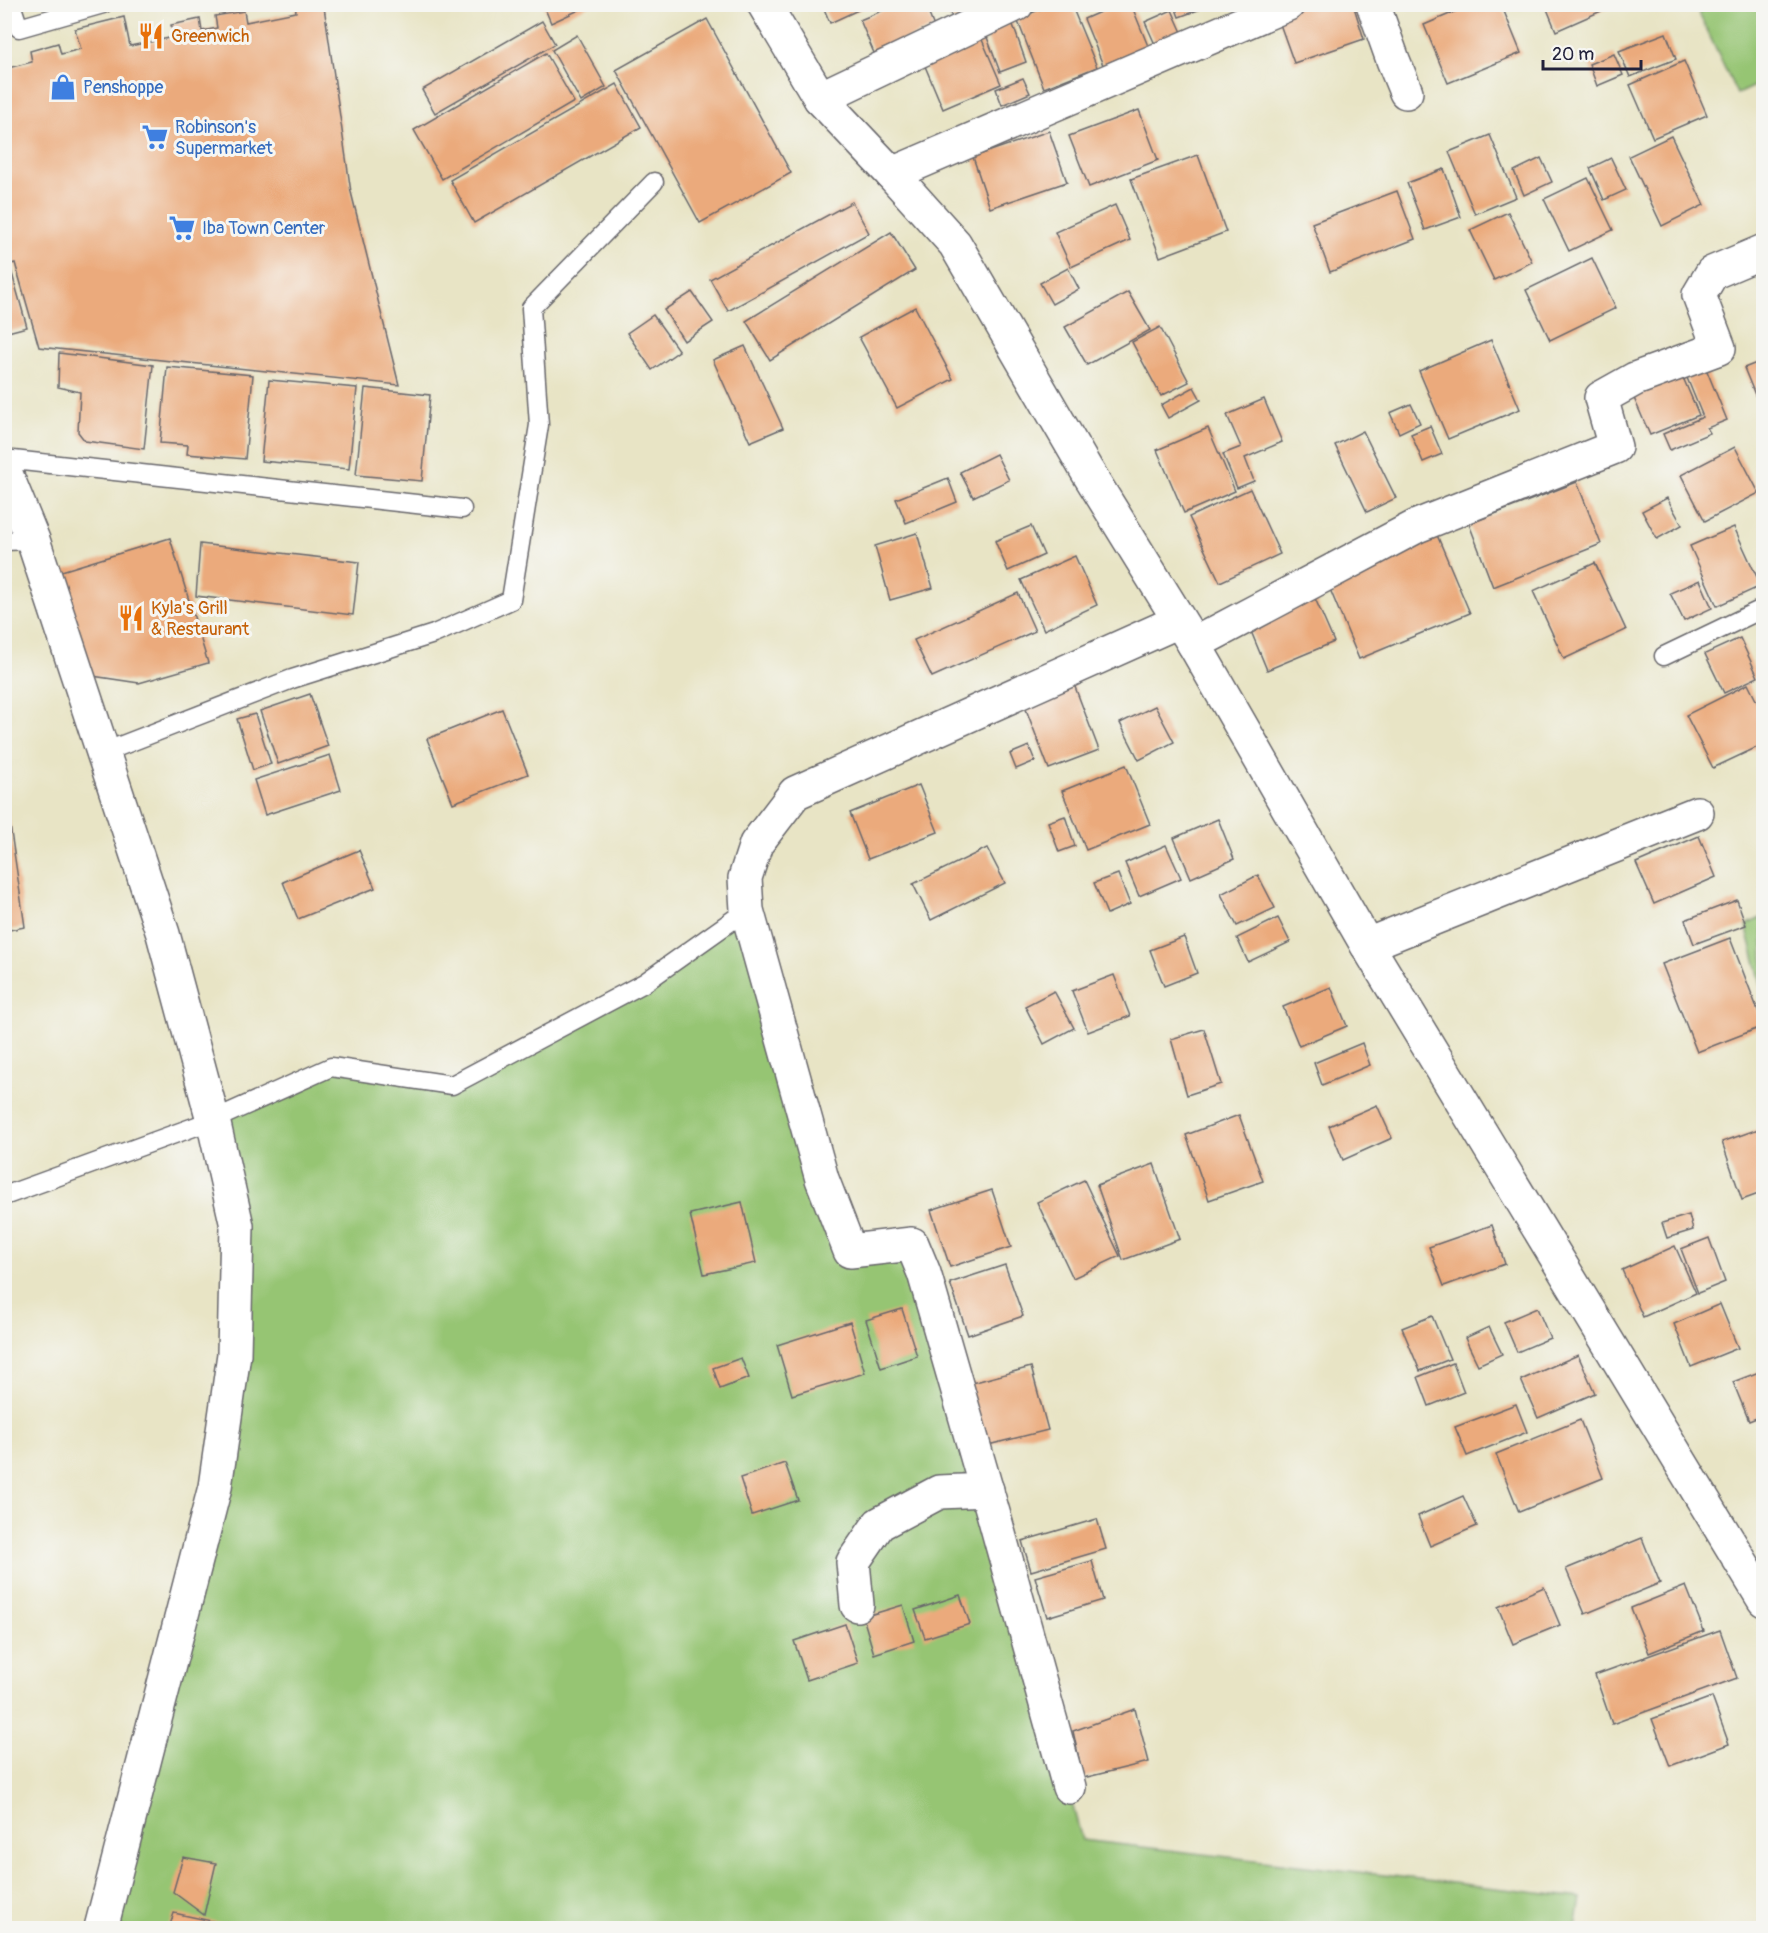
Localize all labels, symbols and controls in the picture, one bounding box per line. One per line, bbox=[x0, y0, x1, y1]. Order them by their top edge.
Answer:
restaurant icon: Greenwich bbox=[136, 21, 166, 51]
place label: Greenwich bbox=[171, 25, 250, 48]
scale bar bbox=[1543, 33, 1640, 71]
text: 20 m bbox=[1552, 43, 1594, 66]
shop icon: Penshoppe bbox=[48, 72, 78, 102]
place label: Penshoppe bbox=[83, 76, 164, 99]
place label: Robinson's Supermarket bbox=[175, 116, 274, 160]
supermarket icon: Robinson's Supermarket bbox=[140, 122, 170, 152]
supermarket icon: Iba Town Center bbox=[167, 213, 197, 243]
place label: Iba Town Center bbox=[202, 217, 326, 240]
place label: Kyla's Grill & Restaurant bbox=[151, 597, 250, 641]
restaurant icon: Kyla's Grill & Restaurant bbox=[116, 603, 146, 633]

